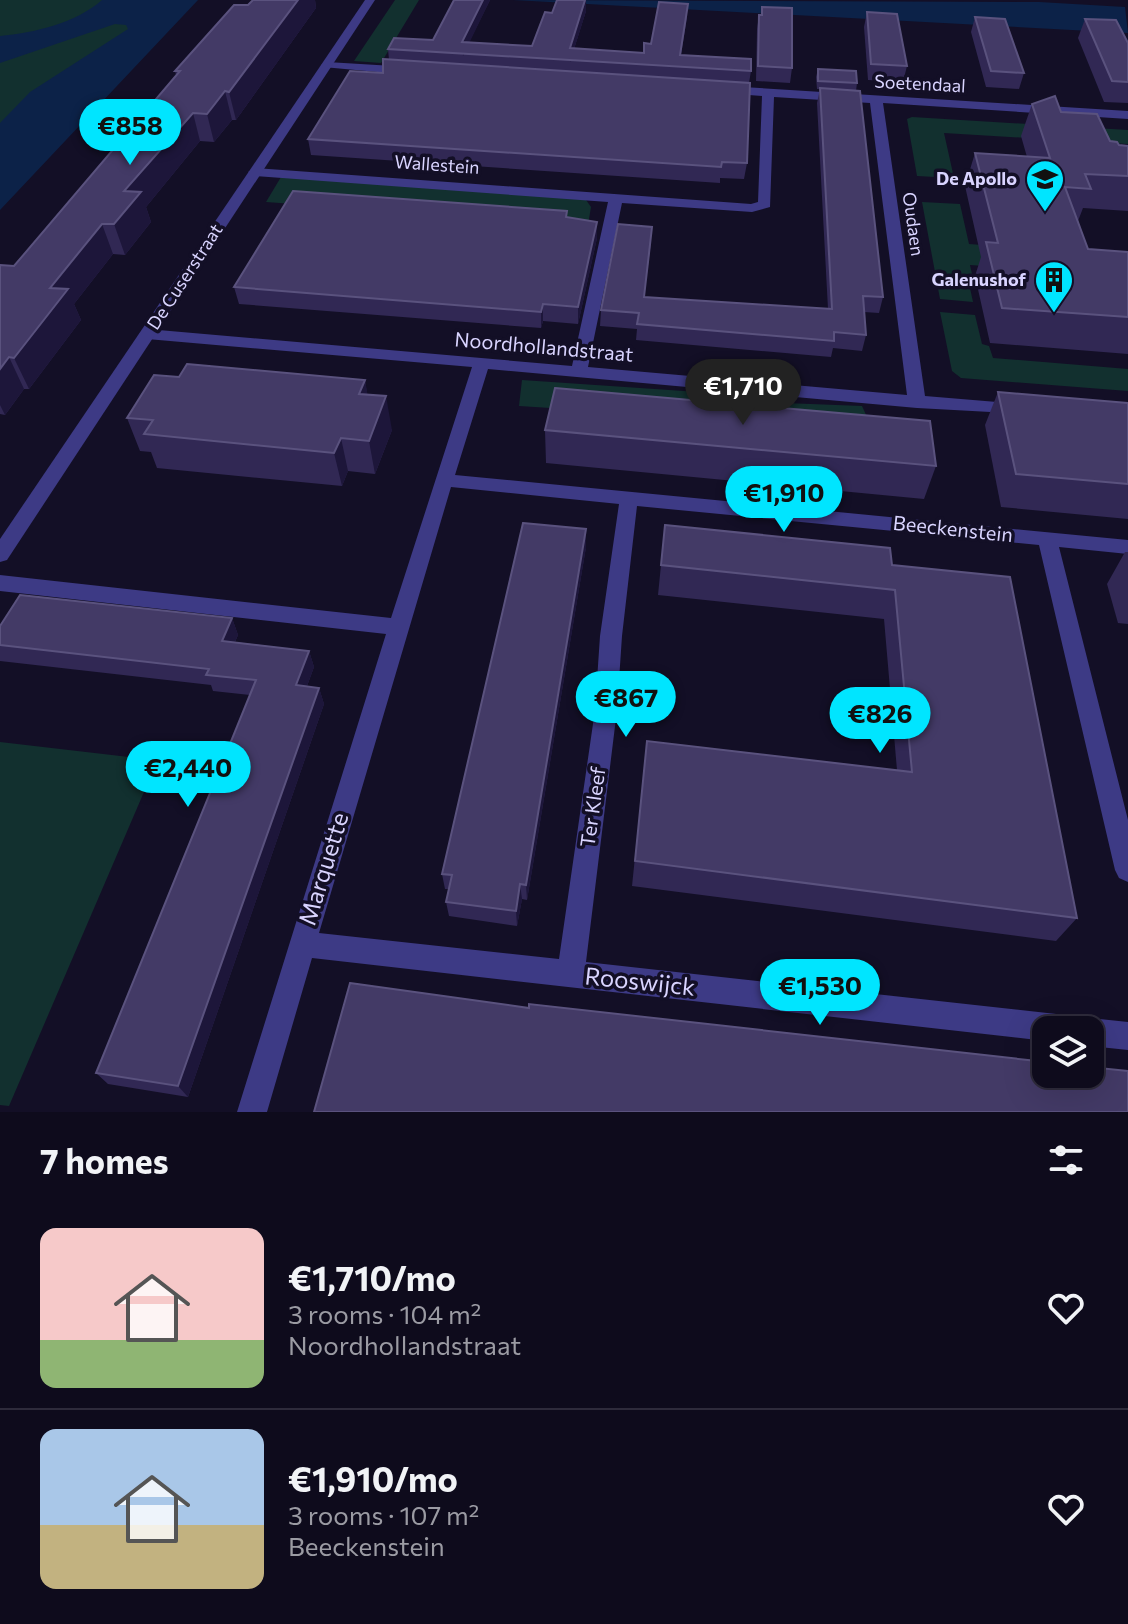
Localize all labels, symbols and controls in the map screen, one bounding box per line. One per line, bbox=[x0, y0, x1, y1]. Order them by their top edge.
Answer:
street label: Soetendaal bbox=[874, 70, 966, 96]
pin: €858 bbox=[83, 99, 177, 167]
text: €858 bbox=[97, 109, 163, 140]
street label: Wallestein bbox=[394, 150, 480, 178]
school or university icon: De Apollo bbox=[1024, 158, 1066, 213]
place label: De Apollo bbox=[936, 167, 1017, 189]
street label: Oudaen bbox=[899, 190, 929, 257]
street label: De Cuserstraat bbox=[142, 219, 227, 334]
building icon: Galenushof bbox=[1033, 259, 1075, 314]
place label: Galenushof bbox=[931, 268, 1027, 290]
street label: Noordhollandstraat bbox=[454, 326, 634, 366]
pin: €1,710 bbox=[678, 359, 808, 427]
text: €1,710 bbox=[703, 369, 783, 400]
pin: €1,910 bbox=[719, 466, 849, 534]
text: €1,910 bbox=[743, 476, 825, 507]
street label: Beeckenstein bbox=[892, 510, 1014, 546]
pin: €867 bbox=[579, 671, 673, 739]
text: €867 bbox=[594, 681, 658, 712]
pin: €826 bbox=[833, 687, 927, 755]
text: €826 bbox=[848, 697, 912, 728]
pin: €2,440 bbox=[123, 741, 253, 809]
text: €2,440 bbox=[144, 751, 232, 782]
street label: Ter Kleef bbox=[574, 765, 610, 849]
street label: Marquette bbox=[292, 809, 353, 929]
pin: €1,530 bbox=[755, 959, 885, 1027]
street label: Rooswijck bbox=[584, 960, 697, 1001]
text: €1,530 bbox=[778, 969, 862, 1000]
map controls bbox=[1032, 1016, 1104, 1088]
button: layers bbox=[1032, 1016, 1104, 1088]
icon: filters bbox=[1044, 1138, 1088, 1182]
text: 7 homes bbox=[40, 1139, 169, 1181]
text: €1,710/mo bbox=[288, 1256, 456, 1298]
icon: home bbox=[104, 1260, 200, 1356]
icon: heart bbox=[1044, 1286, 1088, 1330]
text: 3 rooms · 104 m² bbox=[288, 1298, 481, 1329]
text: Noordhollandstraat bbox=[288, 1329, 521, 1360]
text: €1,910/mo bbox=[288, 1457, 458, 1499]
icon: home bbox=[104, 1461, 200, 1557]
icon: heart bbox=[1044, 1487, 1088, 1531]
text: 3 rooms · 107 m² bbox=[288, 1499, 479, 1530]
text: Beeckenstein bbox=[288, 1530, 445, 1561]

